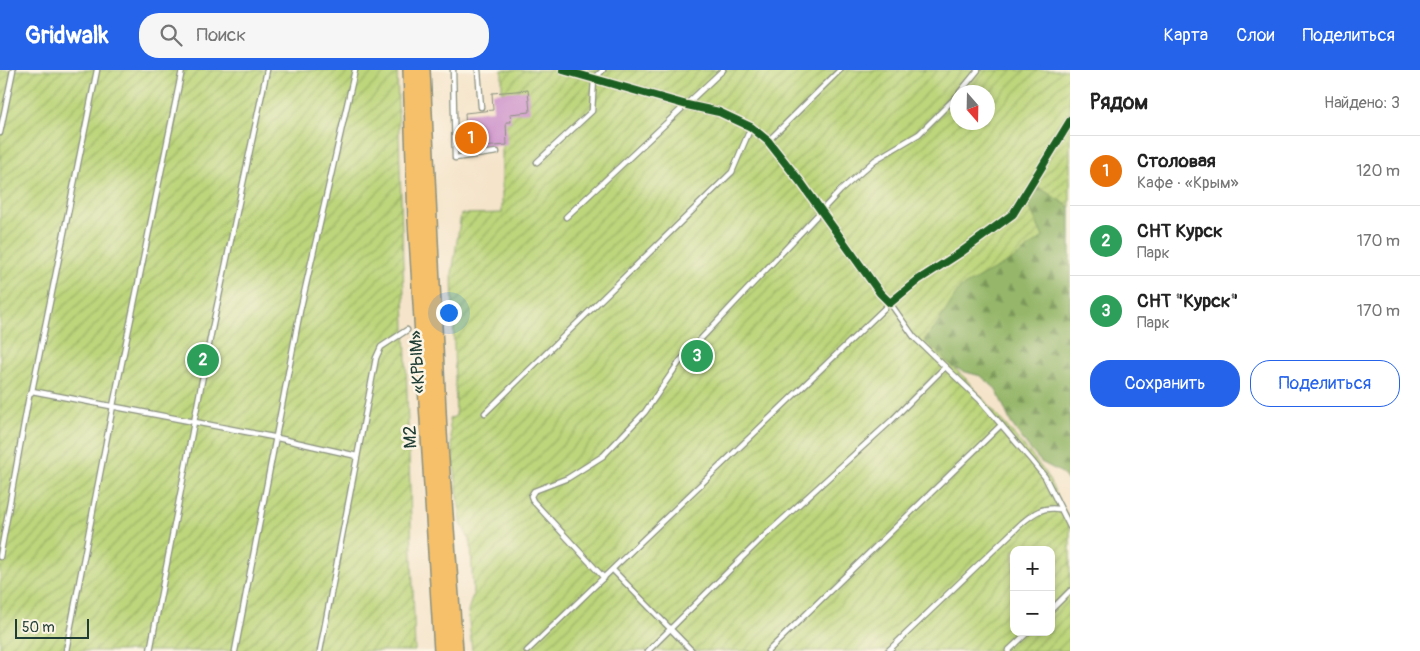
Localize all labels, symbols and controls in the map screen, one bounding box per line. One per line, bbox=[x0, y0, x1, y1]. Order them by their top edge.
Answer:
search box bbox=[139, 13, 489, 58]
text: Gridwalk bbox=[25, 21, 109, 50]
icon: search bbox=[157, 21, 185, 49]
text: Поиск bbox=[197, 23, 246, 47]
text: Карта bbox=[1164, 24, 1208, 47]
text: Слои bbox=[1236, 24, 1274, 47]
text: Поделиться bbox=[1302, 24, 1395, 47]
north arrow bbox=[950, 85, 995, 130]
text: Рядом bbox=[1090, 89, 1148, 116]
text: Найдено: 3 bbox=[1324, 93, 1400, 113]
pin: 1 bbox=[455, 119, 487, 157]
text: Столовая bbox=[1137, 149, 1216, 173]
text: 1 bbox=[1103, 161, 1109, 181]
text: 120 m bbox=[1356, 161, 1400, 181]
text: Кафе · «Крым» bbox=[1137, 173, 1239, 193]
text: СНТ Курск bbox=[1137, 219, 1223, 243]
text: 2 bbox=[1102, 231, 1110, 251]
text: 170 m bbox=[1357, 231, 1400, 251]
text: Парк bbox=[1137, 243, 1170, 263]
text: СНТ "Курск" bbox=[1137, 289, 1238, 313]
your location bbox=[436, 300, 462, 326]
text: 3 bbox=[1102, 301, 1110, 321]
text: 170 m bbox=[1357, 301, 1400, 321]
text: Парк bbox=[1137, 313, 1170, 333]
street label: «КРЫМ» bbox=[404, 330, 431, 394]
pin: 3 bbox=[681, 337, 713, 375]
pin: 2 bbox=[187, 341, 219, 379]
button: Сохранить bbox=[1090, 360, 1240, 407]
button: Поделиться bbox=[1250, 360, 1400, 407]
street label: М2 bbox=[398, 425, 423, 449]
map controls bbox=[1010, 546, 1055, 636]
button: + bbox=[1010, 546, 1055, 591]
button: − bbox=[1010, 591, 1055, 636]
scale bar bbox=[15, 616, 89, 639]
text: 50 m bbox=[22, 619, 55, 636]

